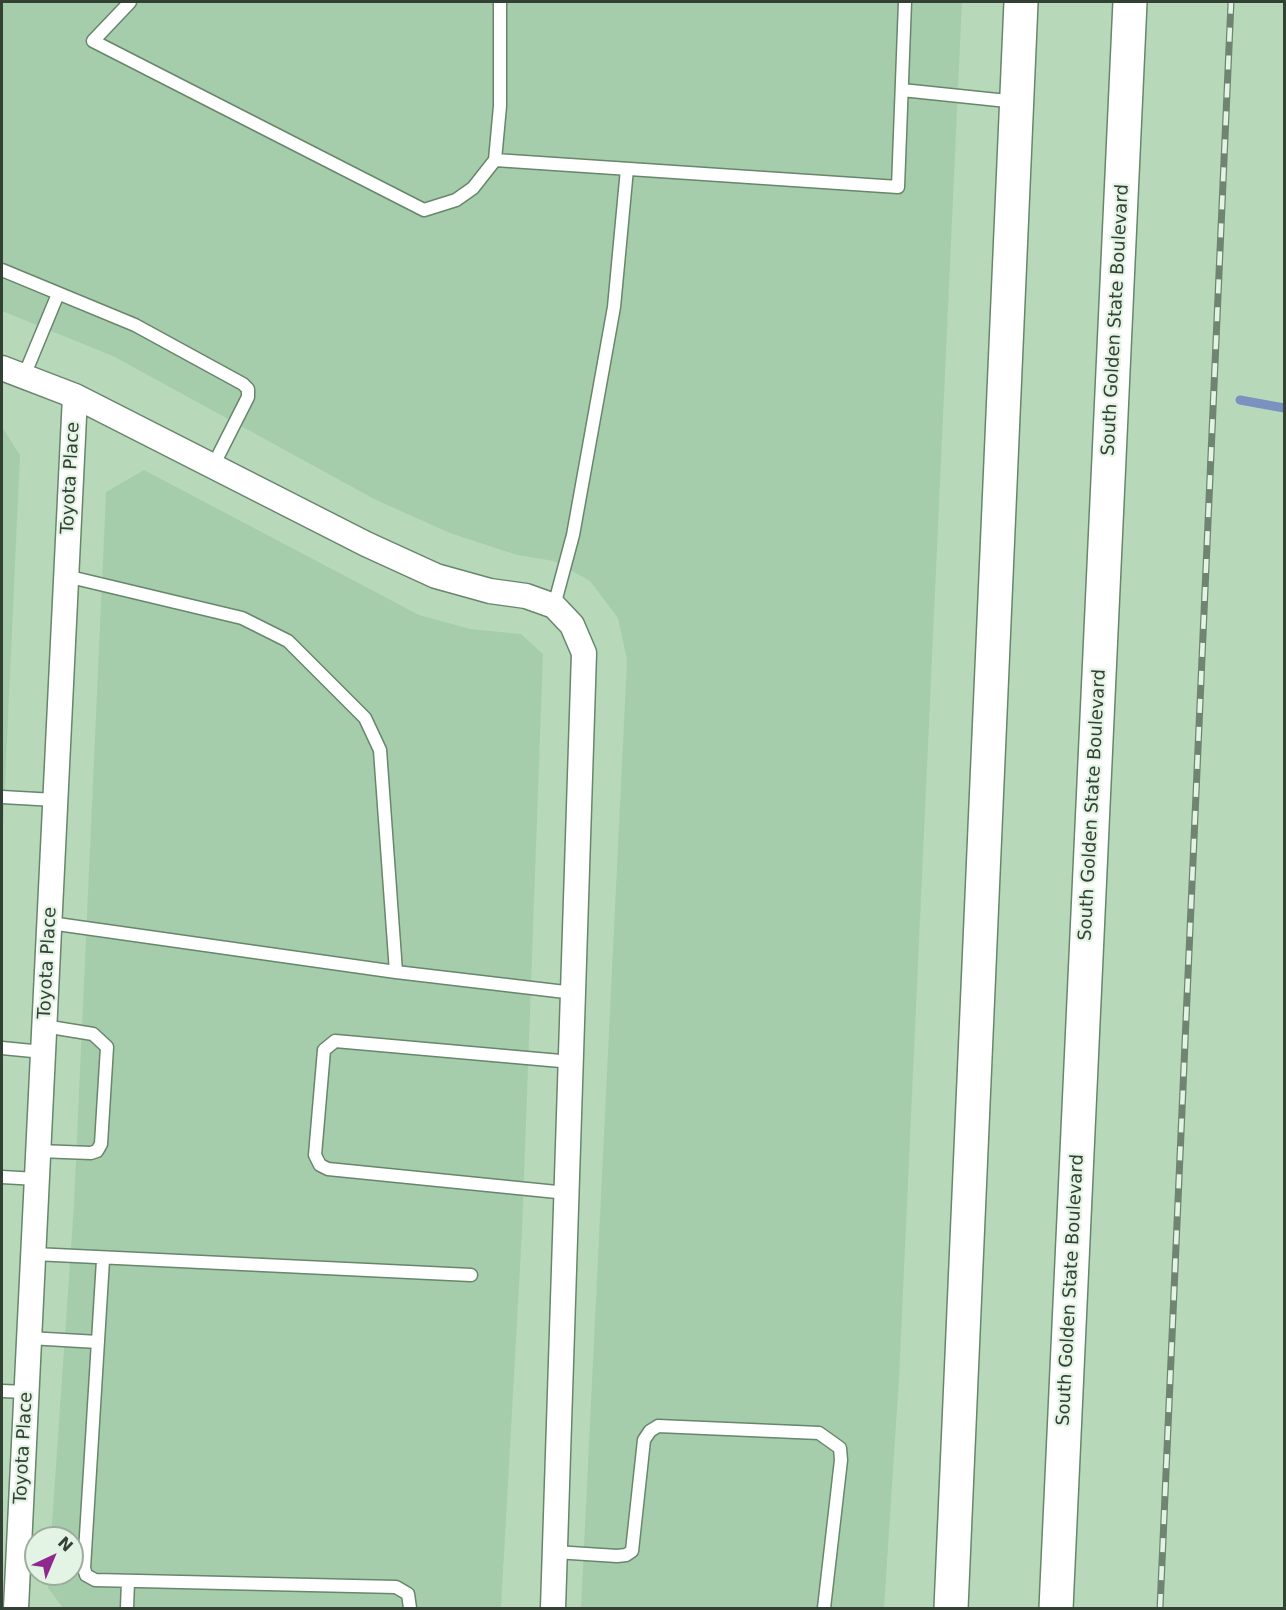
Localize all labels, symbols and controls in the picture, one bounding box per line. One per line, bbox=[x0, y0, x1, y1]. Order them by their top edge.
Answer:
street label: South Golden State Boulevard bbox=[1098, 184, 1134, 456]
street label: Toyota Place bbox=[57, 421, 85, 535]
street label: South Golden State Boulevard bbox=[1075, 669, 1111, 941]
street label: Toyota Place bbox=[34, 906, 62, 1020]
street label: South Golden State Boulevard bbox=[1053, 1154, 1089, 1426]
street label: Toyota Place bbox=[10, 1391, 38, 1505]
north arrow bbox=[24, 1526, 84, 1586]
text: N bbox=[54, 1533, 77, 1556]

